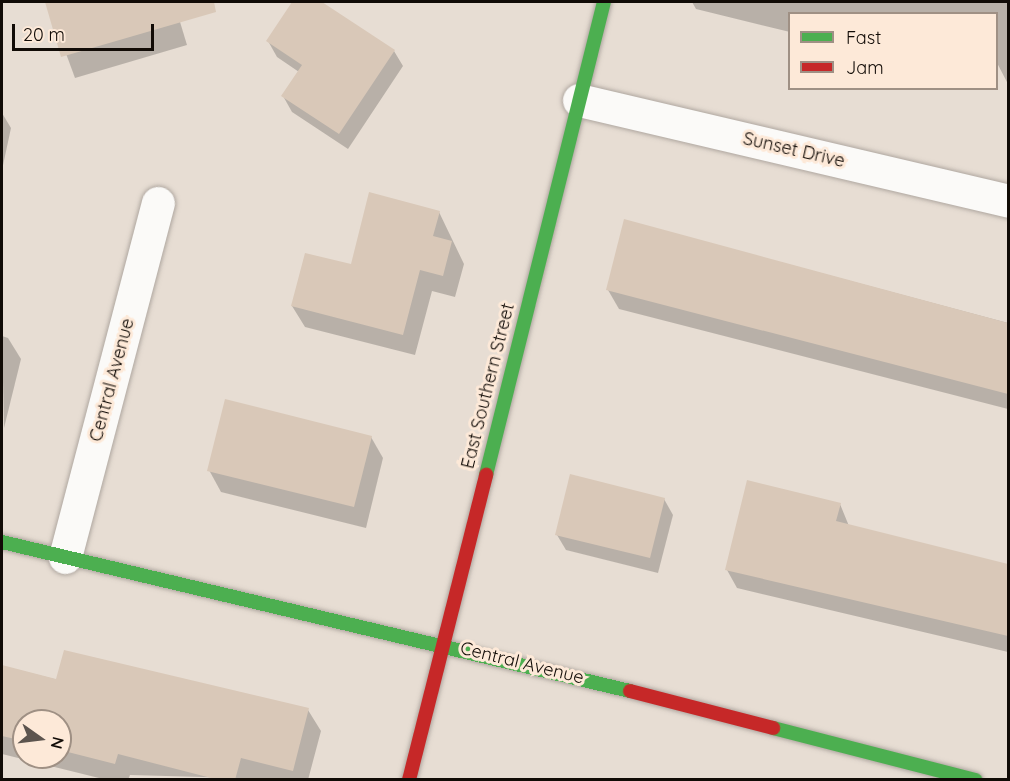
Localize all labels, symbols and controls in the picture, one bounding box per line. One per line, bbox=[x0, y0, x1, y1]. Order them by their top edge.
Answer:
scale bar bbox=[15, 12, 158, 50]
legend bbox=[788, 12, 998, 90]
text: 20 m bbox=[23, 23, 65, 46]
text: Fast bbox=[846, 26, 881, 49]
text: Jam bbox=[846, 56, 884, 79]
street label: Sunset Drive bbox=[741, 128, 847, 172]
street label: East Southern Street bbox=[457, 301, 519, 471]
street label: Central Avenue bbox=[85, 316, 139, 444]
street label: Central Avenue bbox=[458, 637, 586, 689]
north arrow bbox=[12, 709, 72, 769]
text: N bbox=[46, 735, 69, 751]

